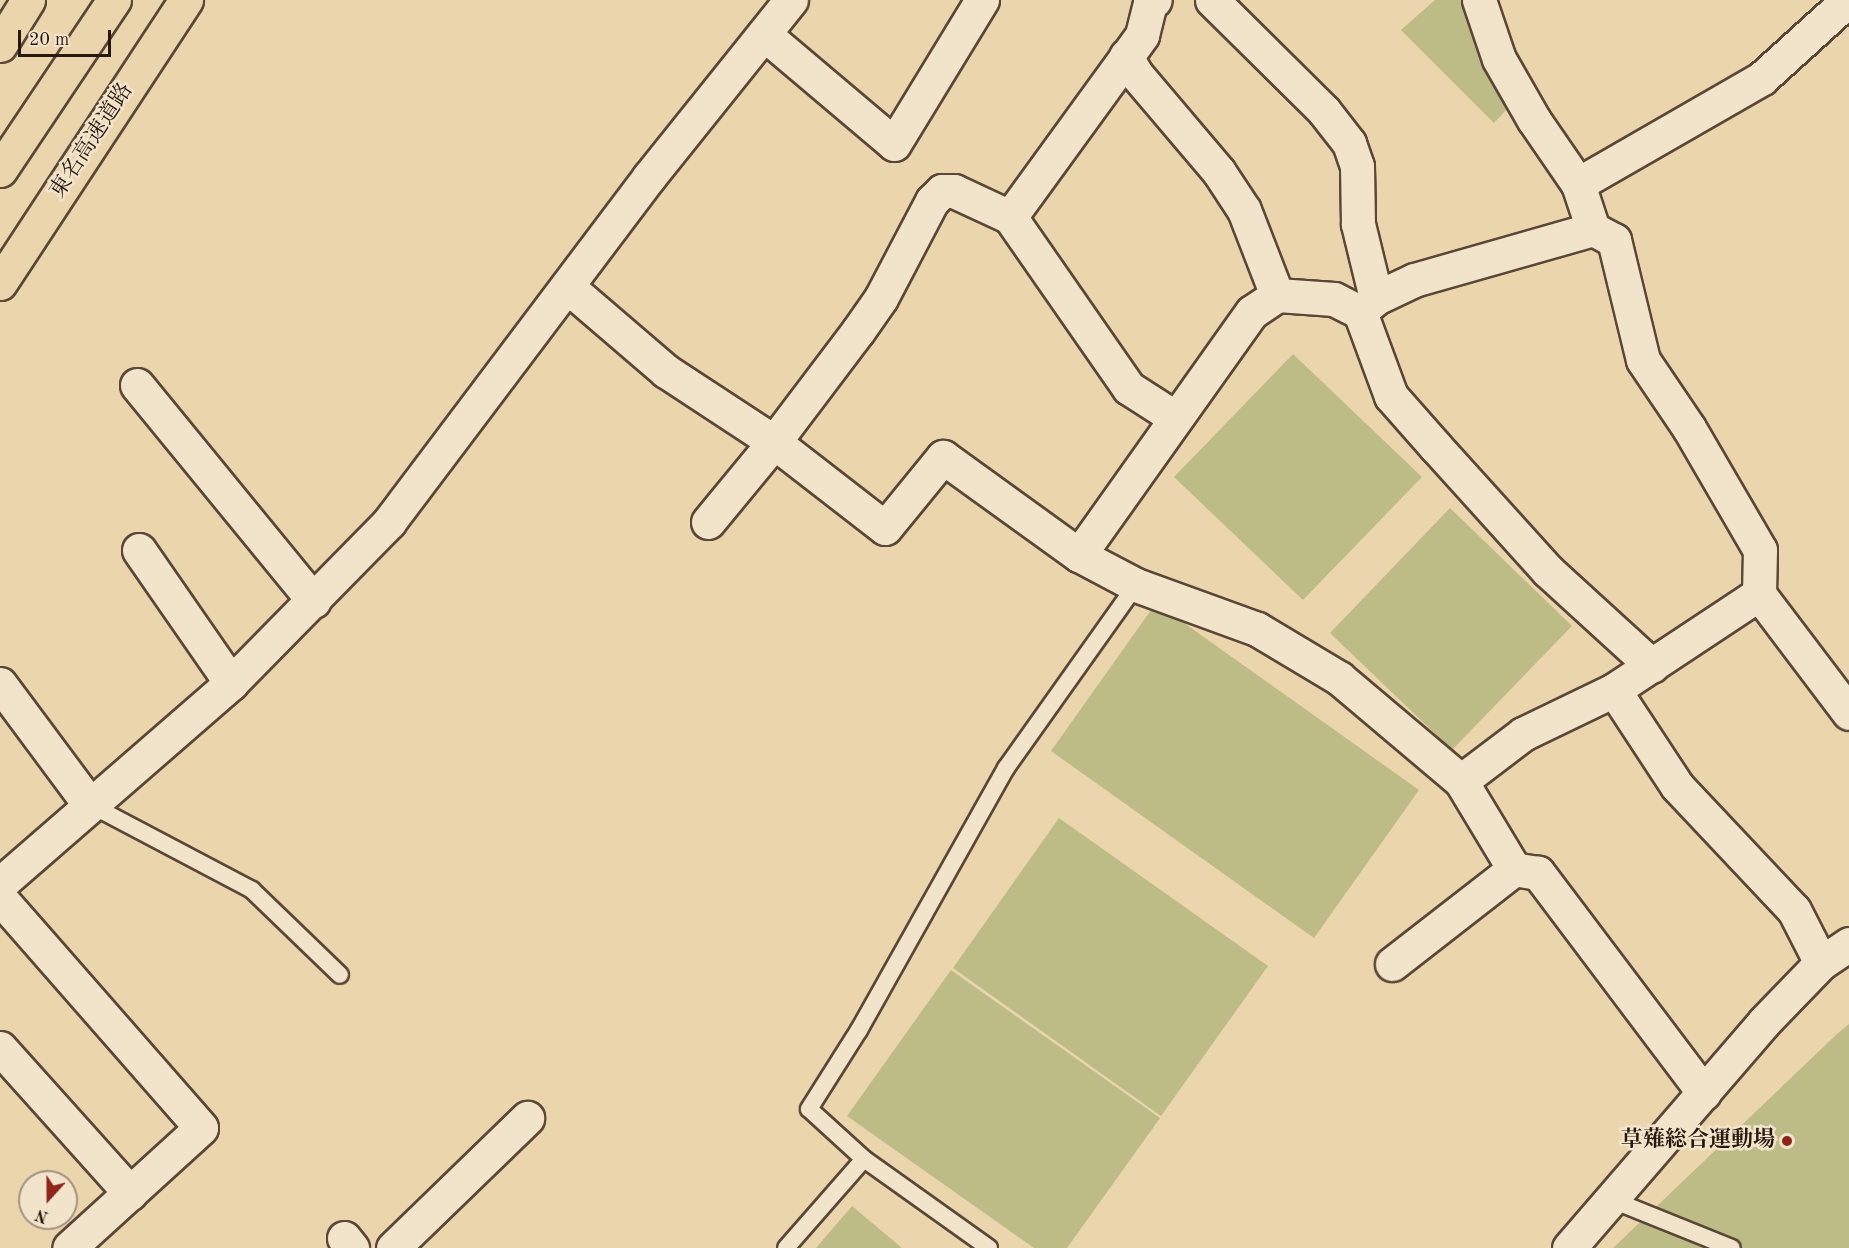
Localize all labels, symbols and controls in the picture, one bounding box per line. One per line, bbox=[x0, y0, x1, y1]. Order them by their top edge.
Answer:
scale bar bbox=[21, 18, 114, 56]
text: 20 m bbox=[29, 31, 69, 49]
street label: 東名高速道路 bbox=[45, 78, 139, 204]
place label: 草薙総合運動場 bbox=[1621, 1128, 1775, 1154]
marker: 草薙総合運動場 bbox=[1780, 1134, 1794, 1148]
north arrow bbox=[18, 1170, 78, 1230]
text: N bbox=[34, 1205, 51, 1225]

